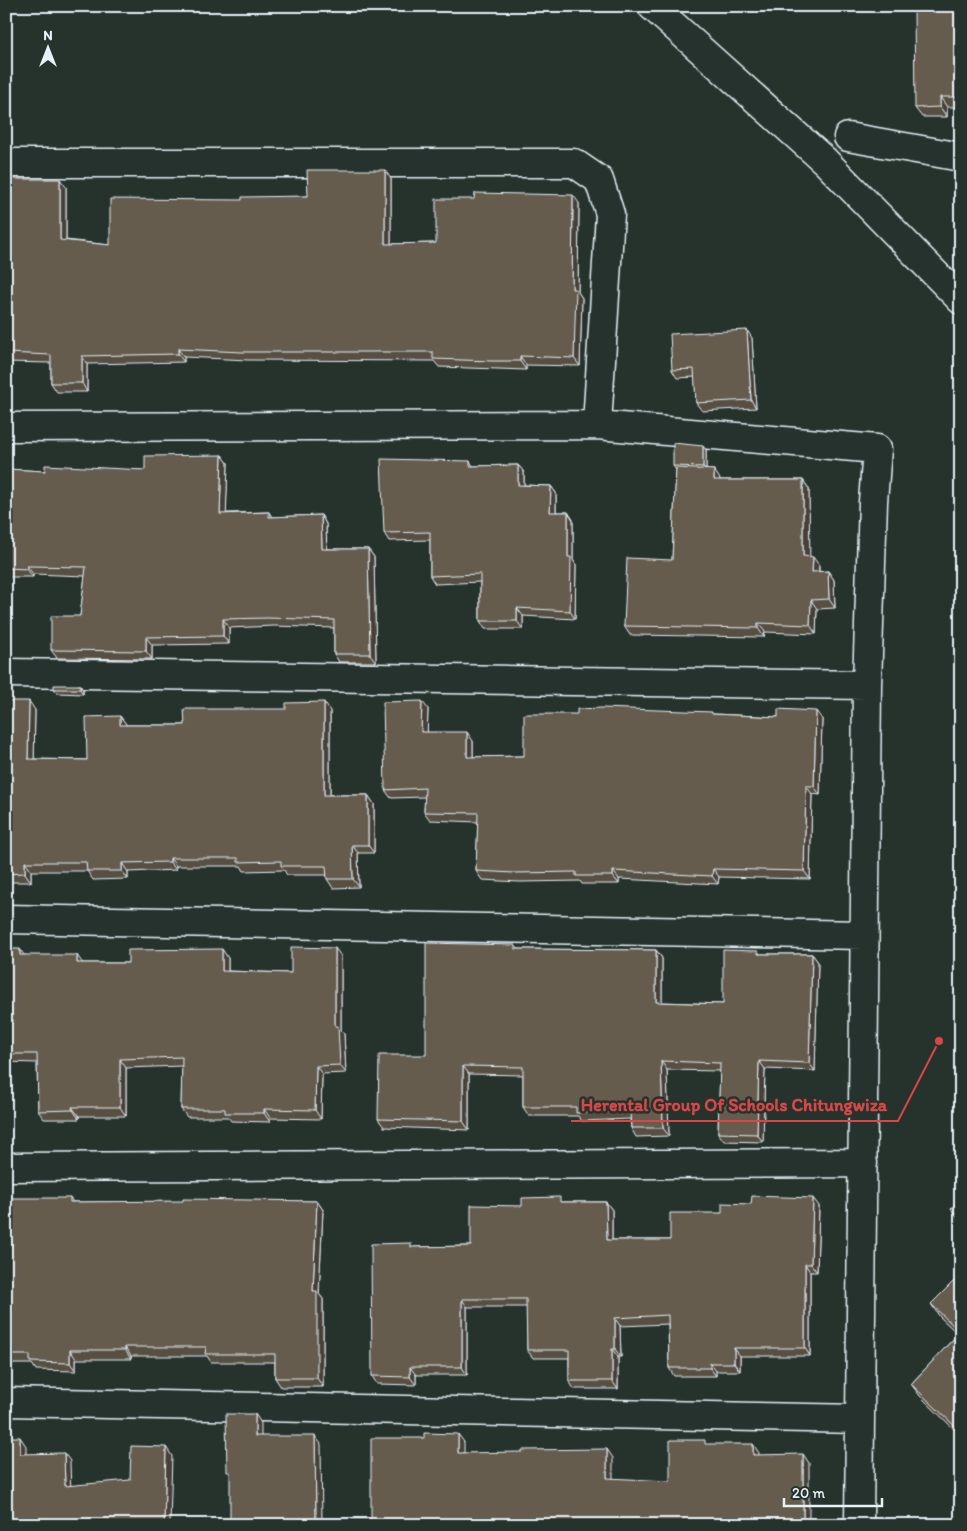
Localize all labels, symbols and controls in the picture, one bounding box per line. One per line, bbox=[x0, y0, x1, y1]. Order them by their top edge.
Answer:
north arrow bbox=[22, 22, 72, 72]
text: N bbox=[43, 27, 53, 44]
callout: Herental Group Of Schools Chitungwiza bbox=[571, 1088, 898, 1121]
text: Herental Group Of Schools Chitungwiza bbox=[581, 1094, 888, 1116]
scale bar bbox=[784, 1476, 882, 1508]
text: 20 m bbox=[792, 1484, 826, 1502]

